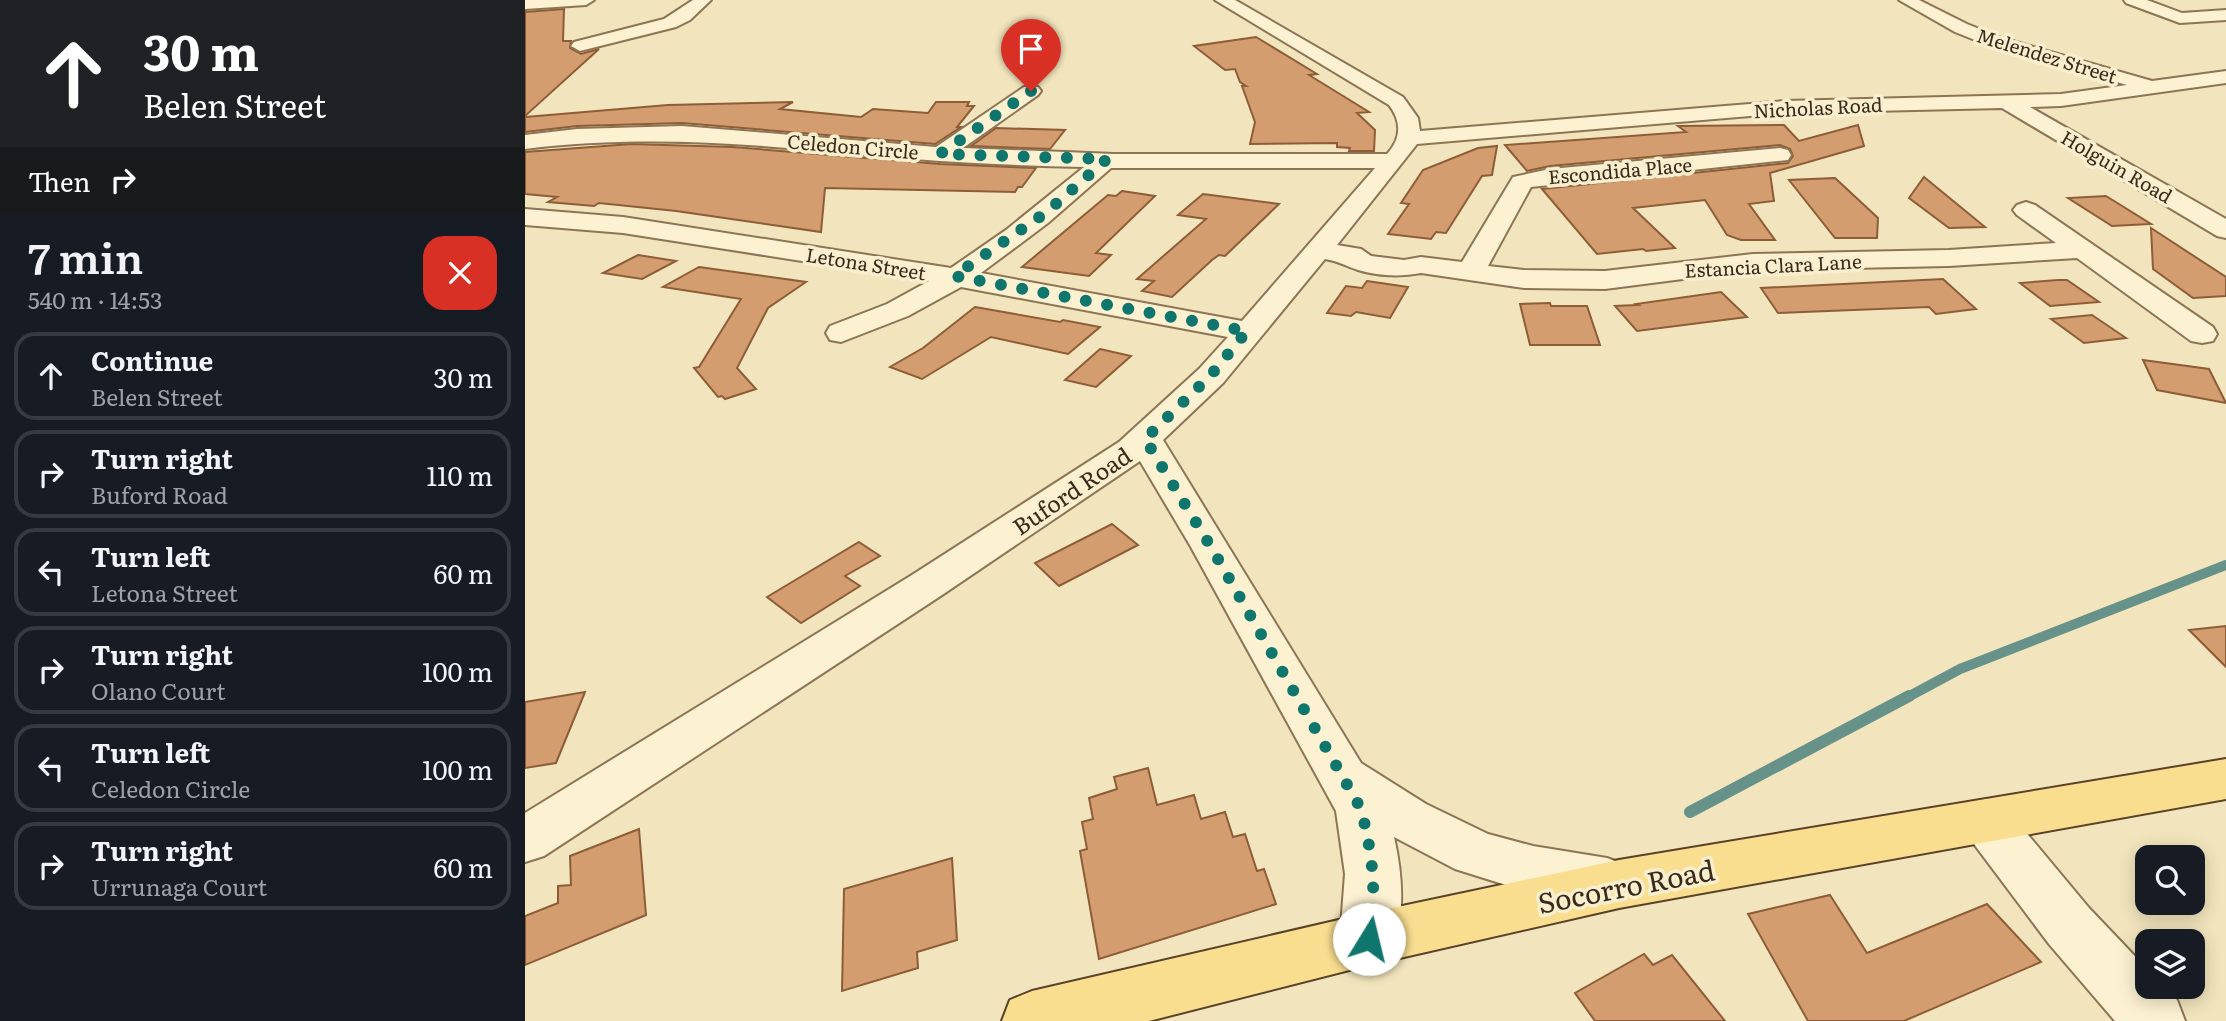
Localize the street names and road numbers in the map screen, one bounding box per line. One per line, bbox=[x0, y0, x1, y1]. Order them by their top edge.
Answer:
street label: Melendez Street bbox=[1973, 20, 2121, 90]
street label: Nicholas Road bbox=[1753, 90, 1884, 124]
street label: Holguin Road bbox=[2056, 123, 2178, 209]
street label: Celedon Circle bbox=[786, 126, 920, 166]
street label: Escondida Place bbox=[1547, 150, 1693, 190]
street label: Letona Street bbox=[804, 240, 928, 286]
street label: Estancia Clara Lane bbox=[1684, 246, 1862, 284]
street label: Buford Road bbox=[1005, 438, 1137, 542]
street label: Socorro Road bbox=[1534, 847, 1718, 923]

